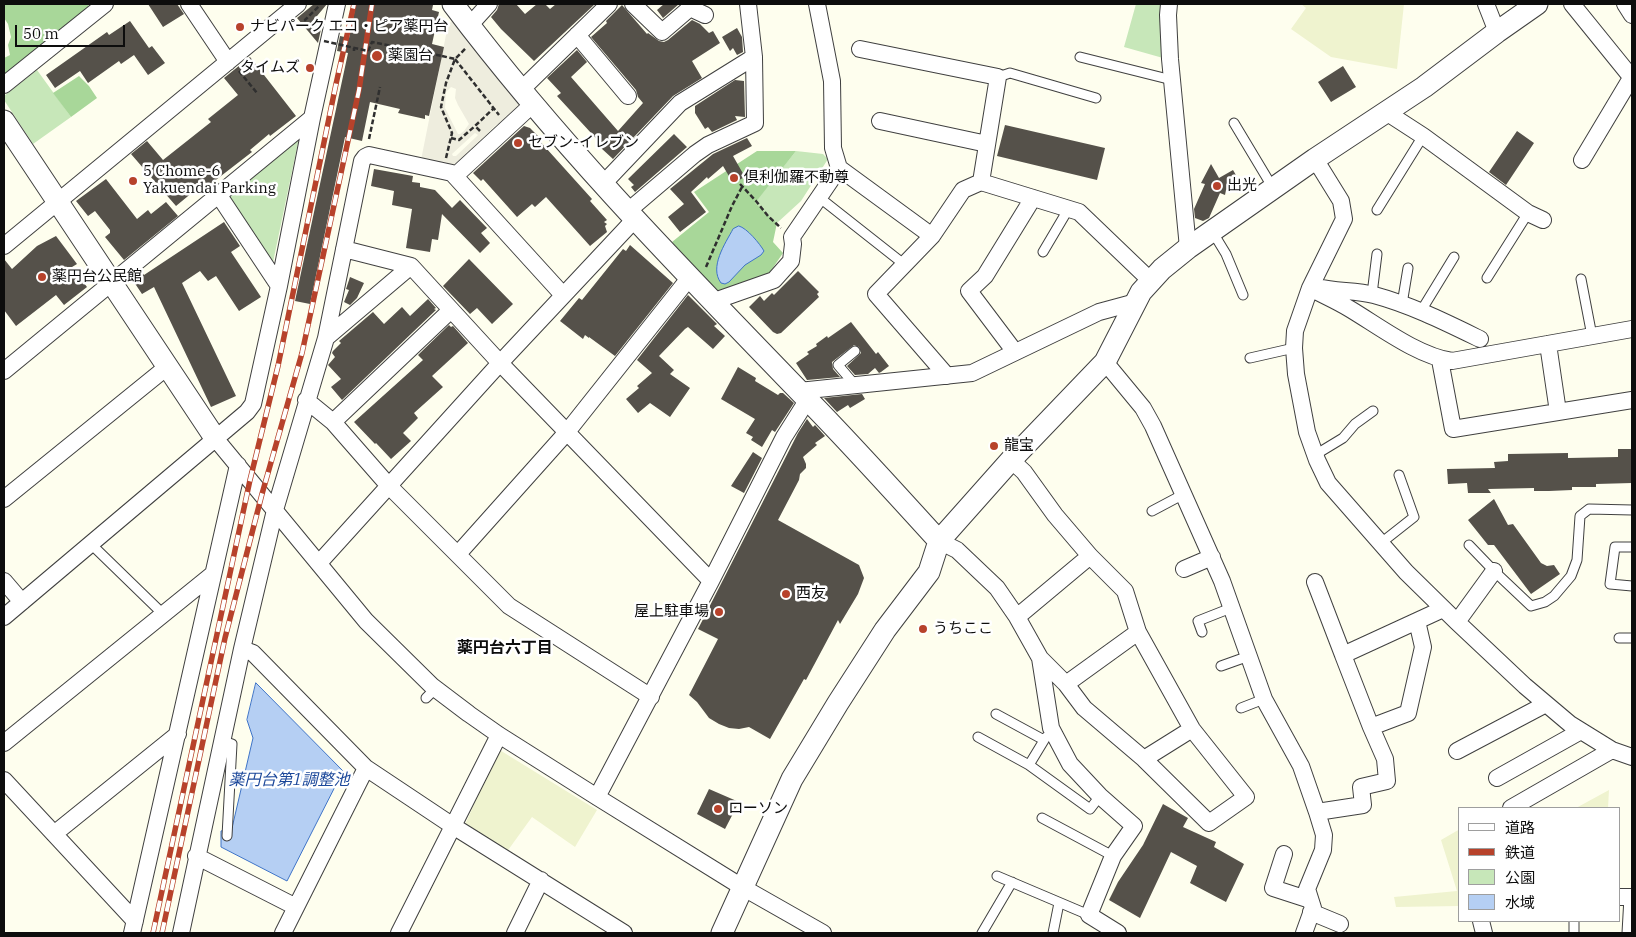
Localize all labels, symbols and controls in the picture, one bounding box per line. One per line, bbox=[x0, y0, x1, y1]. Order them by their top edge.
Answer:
scale bar bbox=[18, 15, 128, 47]
place label: ナビパーク エコ・ピア薬円台 bbox=[250, 18, 448, 36]
marker: ナビパーク エコ・ピア薬円台 bbox=[234, 21, 246, 33]
text: 50 m bbox=[23, 24, 59, 43]
place label: 薬園台 bbox=[388, 47, 433, 65]
marker: 薬園台 bbox=[370, 49, 384, 63]
place label: タイムズ bbox=[240, 59, 300, 77]
marker: タイムズ bbox=[304, 62, 316, 74]
place label: セブン-イレブン bbox=[528, 134, 639, 152]
marker: セブン-イレブン bbox=[512, 137, 524, 149]
place label: 5 Chome-6 Yakuendai Parking bbox=[143, 163, 276, 198]
place label: 倶利伽羅不動尊 bbox=[744, 169, 849, 187]
marker: 倶利伽羅不動尊 bbox=[728, 172, 740, 184]
marker: 5 Chome-6 Yakuendai Parking bbox=[127, 175, 139, 187]
place label: 出光 bbox=[1227, 177, 1257, 195]
marker: 出光 bbox=[1211, 180, 1223, 192]
place label: 薬円台公民館 bbox=[52, 268, 142, 286]
marker: 薬円台公民館 bbox=[36, 271, 48, 283]
place label: 龍宝 bbox=[1004, 437, 1034, 455]
marker: 龍宝 bbox=[988, 440, 1000, 452]
place label: 西友 bbox=[796, 585, 826, 603]
marker: 西友 bbox=[780, 588, 792, 600]
place label: 屋上駐車場 bbox=[634, 603, 709, 621]
marker: 屋上駐車場 bbox=[713, 606, 725, 618]
place label: うちここ bbox=[933, 620, 993, 638]
marker: うちここ bbox=[917, 623, 929, 635]
district label: 薬円台六丁目 bbox=[457, 638, 553, 658]
water label: 薬円台第1調整池 bbox=[229, 770, 349, 790]
place label: ローソン bbox=[728, 800, 788, 818]
marker: ローソン bbox=[712, 803, 724, 815]
legend bbox=[1458, 807, 1621, 922]
text: 道路 bbox=[1505, 818, 1535, 837]
text: 鉄道 bbox=[1505, 843, 1535, 862]
text: 公園 bbox=[1505, 868, 1535, 887]
text: 水域 bbox=[1505, 893, 1535, 912]

